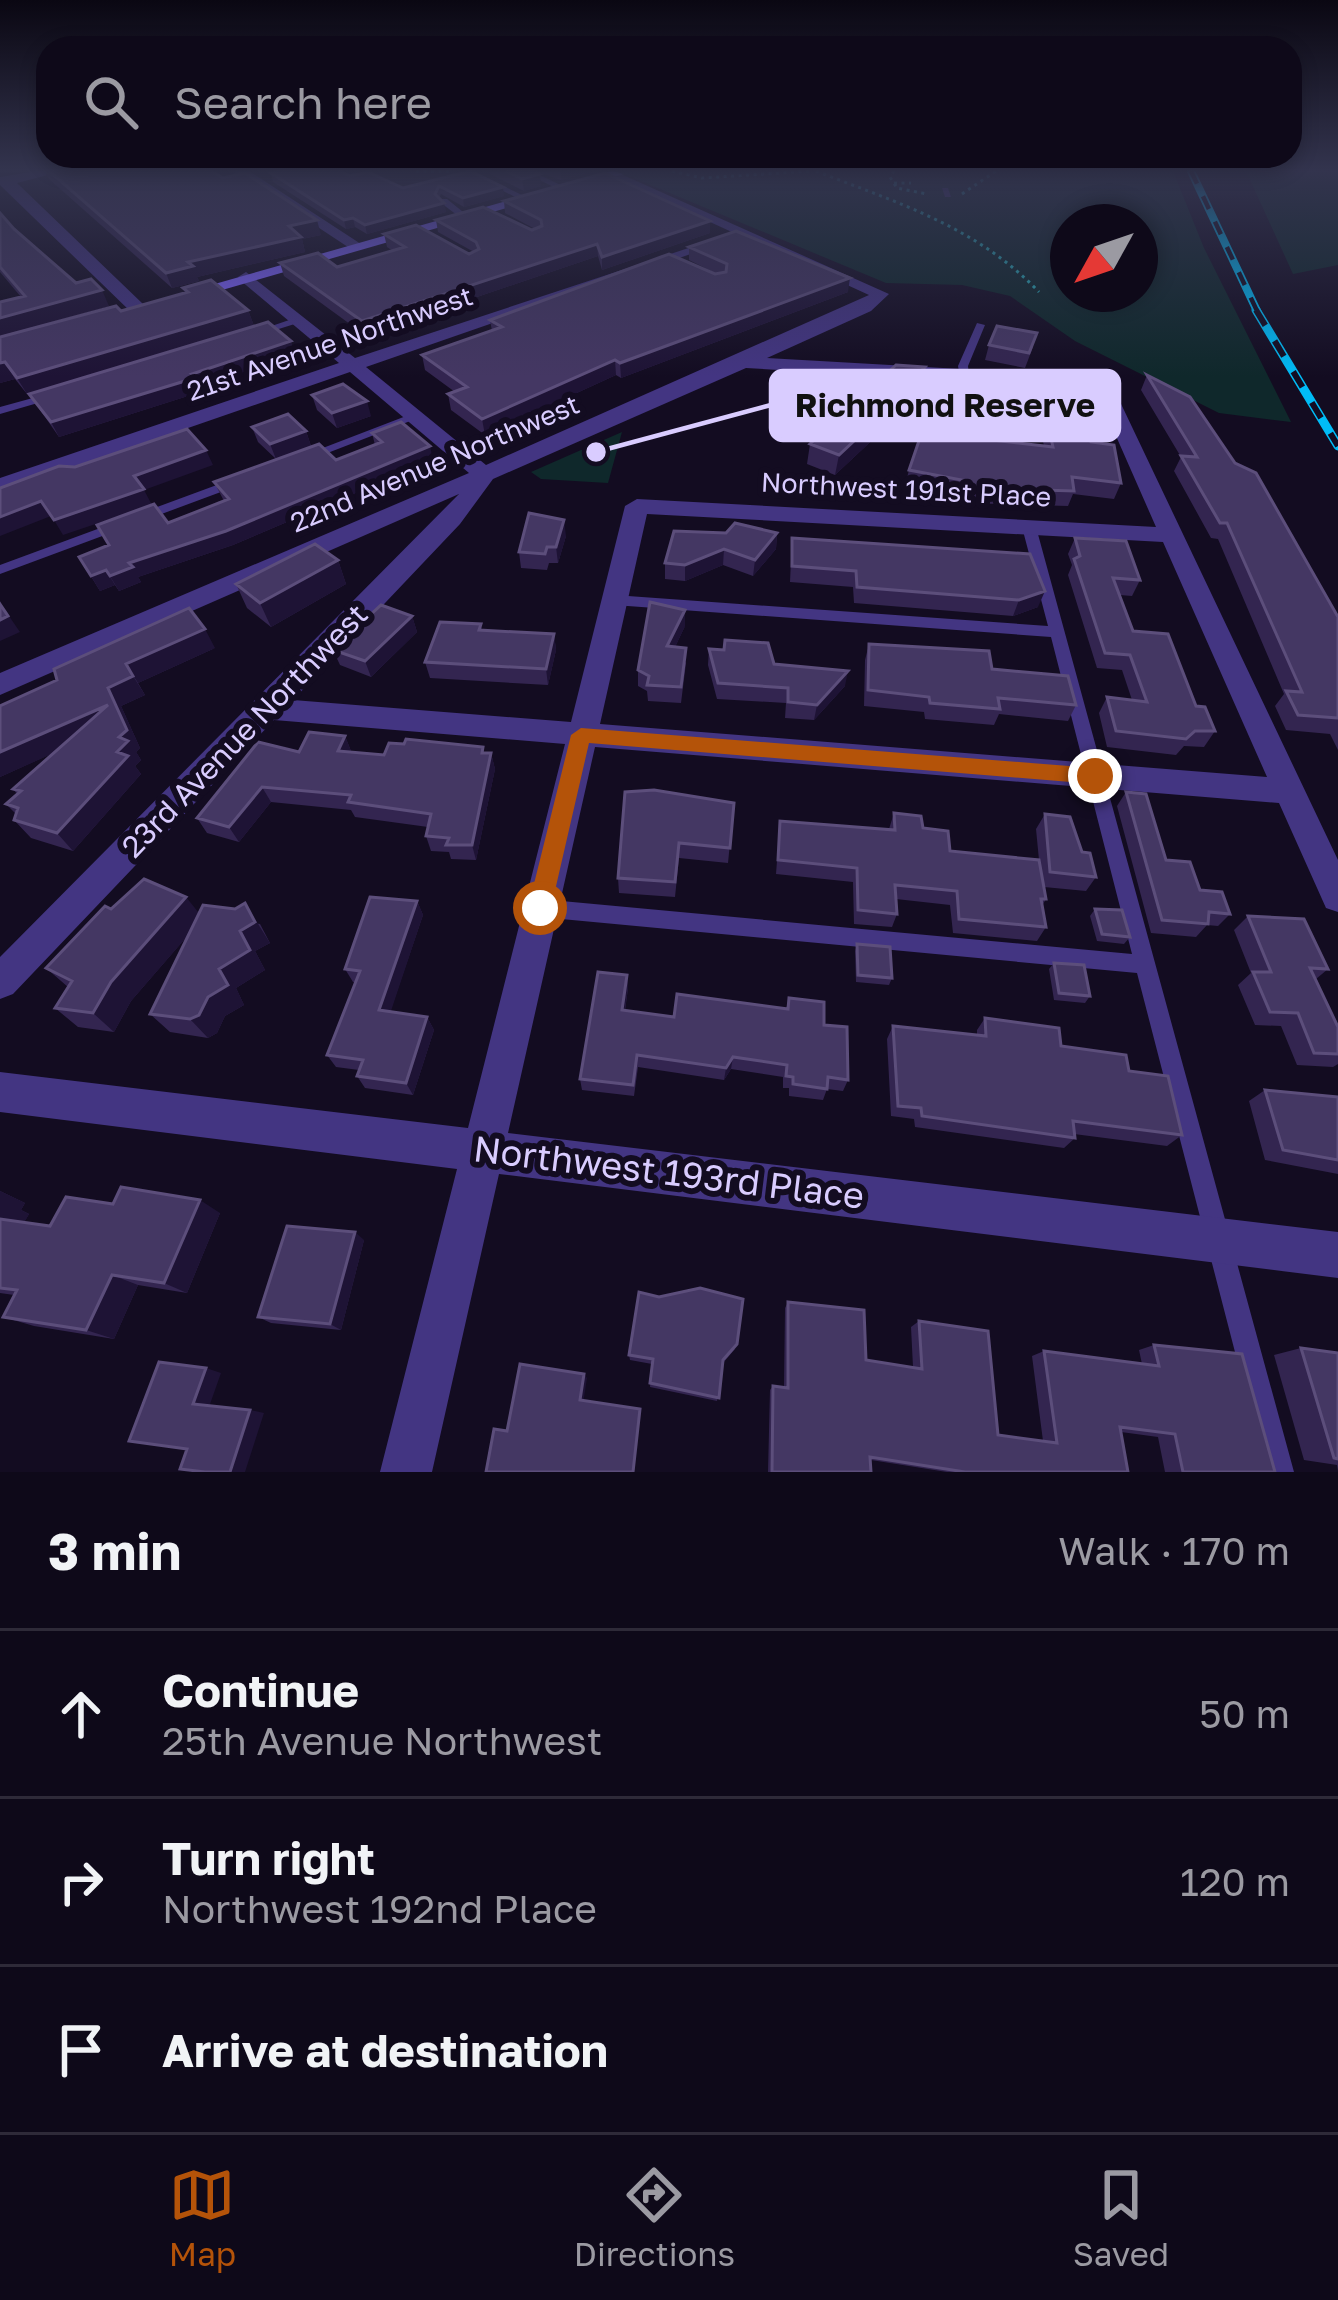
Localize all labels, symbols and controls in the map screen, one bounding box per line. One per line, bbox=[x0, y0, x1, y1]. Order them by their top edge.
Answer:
search box bbox=[36, 36, 1302, 168]
icon: search bbox=[78, 69, 144, 135]
text: Search here bbox=[174, 75, 432, 129]
north arrow bbox=[1050, 204, 1158, 312]
street label: 21st Avenue Northwest bbox=[183, 279, 477, 407]
callout: Richmond Reserve bbox=[771, 371, 1119, 440]
text: Richmond Reserve bbox=[795, 385, 1095, 424]
street label: 22nd Avenue Northwest bbox=[285, 388, 584, 538]
street label: Northwest 191st Place bbox=[760, 465, 1052, 513]
street label: 23rd Avenue Northwest bbox=[114, 596, 375, 864]
route end bbox=[1068, 749, 1122, 803]
route start bbox=[513, 881, 567, 935]
street label: Northwest 193rd Place bbox=[471, 1126, 867, 1217]
text: 3 min bbox=[48, 1520, 181, 1581]
text: Walk · 170 m bbox=[1058, 1527, 1290, 1574]
text: Continue bbox=[162, 1663, 359, 1717]
icon: ahead bbox=[48, 1681, 114, 1747]
text: 50 m bbox=[1199, 1690, 1290, 1737]
text: 25th Avenue Northwest bbox=[162, 1717, 602, 1764]
text: Turn right bbox=[162, 1831, 375, 1885]
icon: right bbox=[48, 1849, 114, 1915]
text: 120 m bbox=[1180, 1858, 1290, 1905]
text: Northwest 192nd Place bbox=[162, 1885, 597, 1932]
icon: arrive bbox=[48, 2017, 114, 2083]
text: Arrive at destination bbox=[162, 2023, 608, 2077]
tab: Map bbox=[169, 2162, 236, 2273]
tab: Directions bbox=[574, 2162, 735, 2273]
tab: Saved bbox=[1073, 2162, 1169, 2273]

